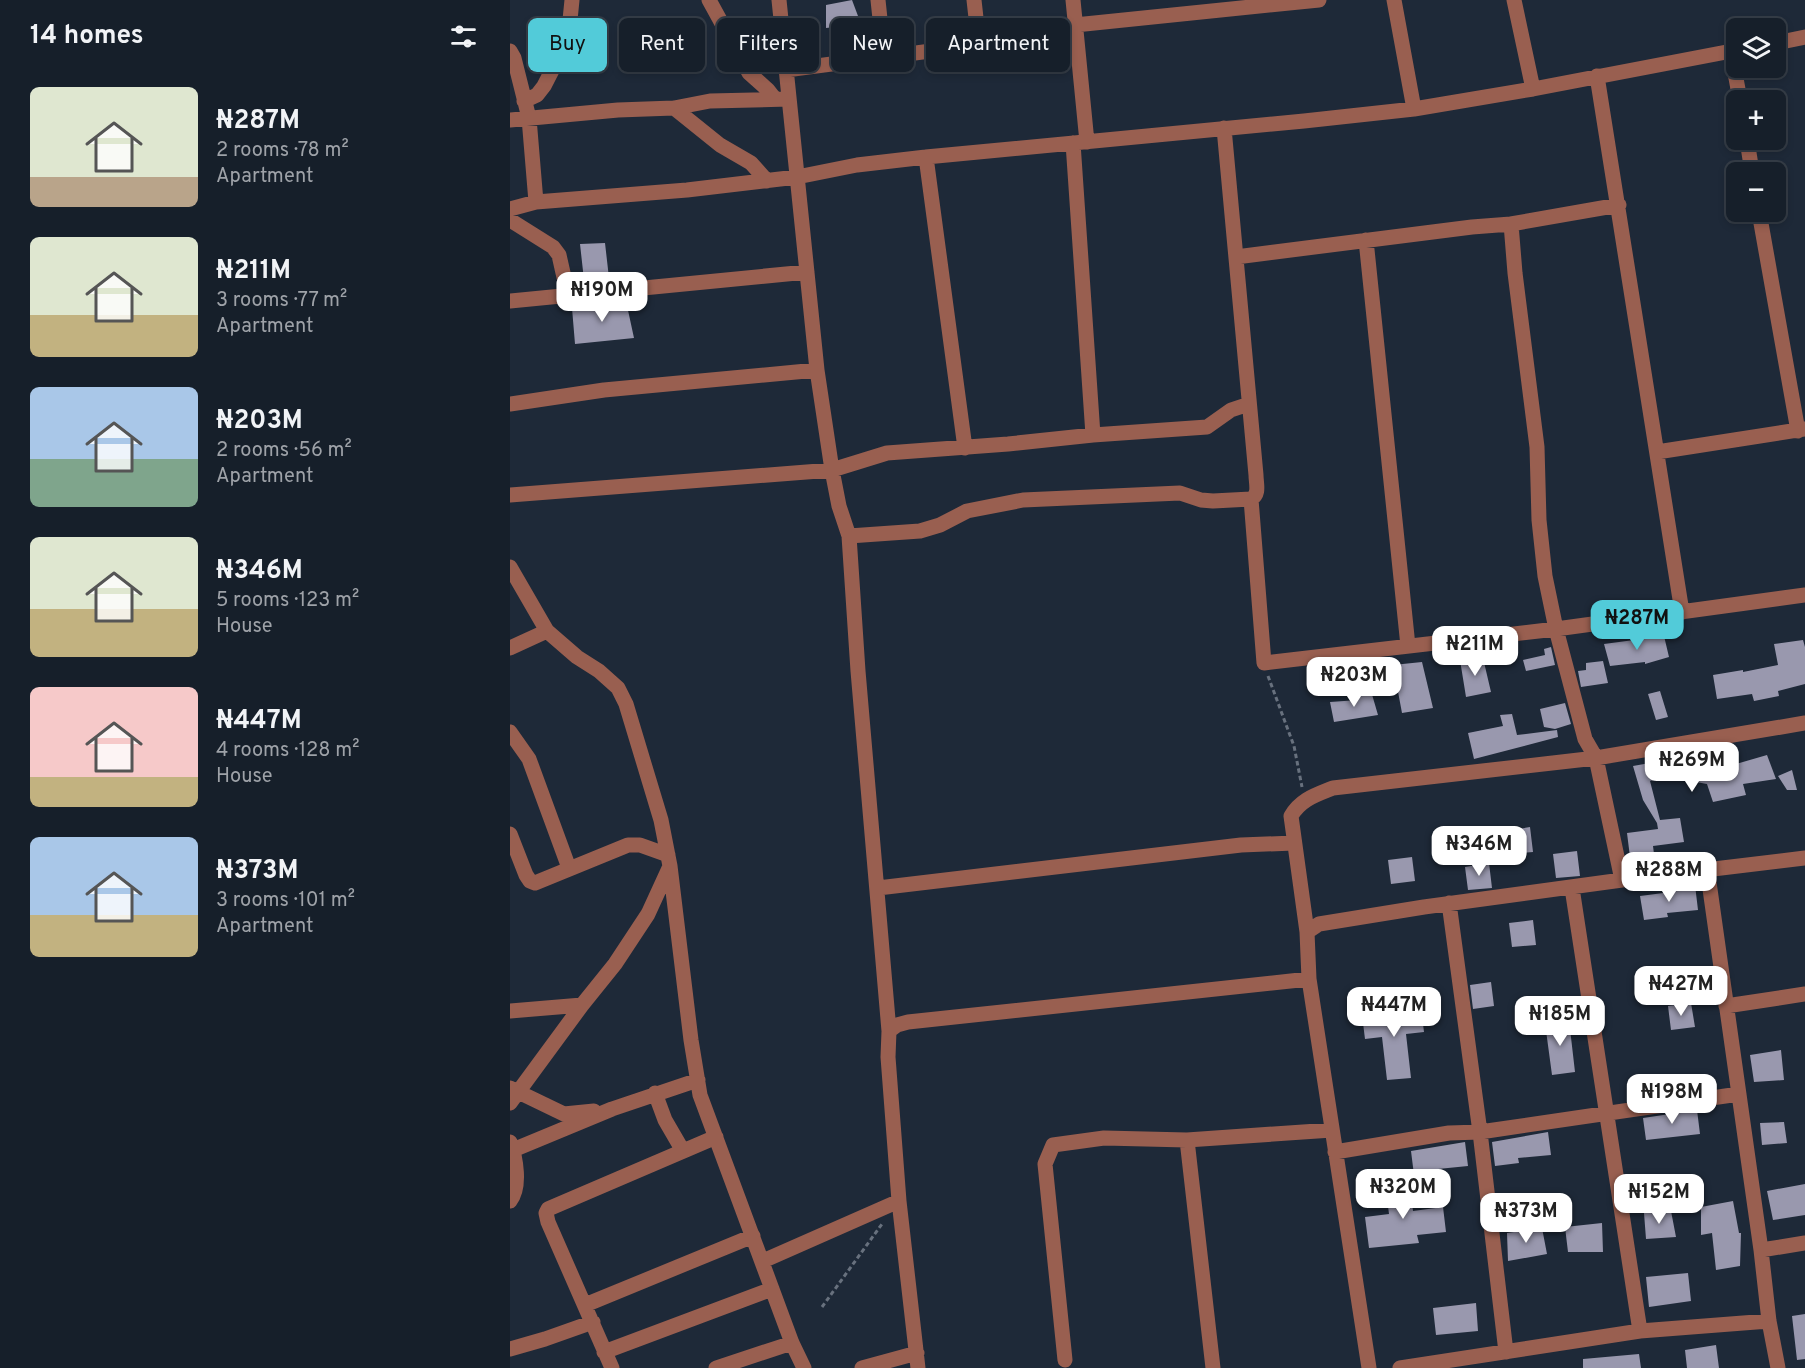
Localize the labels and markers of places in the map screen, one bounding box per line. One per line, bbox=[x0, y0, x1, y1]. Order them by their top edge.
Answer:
pin: ₦190M bbox=[560, 272, 644, 323]
pin: ₦287M bbox=[1595, 600, 1679, 651]
pin: ₦211M bbox=[1433, 626, 1517, 677]
pin: ₦203M bbox=[1312, 657, 1396, 708]
pin: ₦269M bbox=[1650, 742, 1734, 793]
pin: ₦346M bbox=[1437, 826, 1521, 877]
pin: ₦288M bbox=[1627, 852, 1711, 903]
pin: ₦427M bbox=[1639, 966, 1723, 1017]
pin: ₦447M bbox=[1352, 987, 1436, 1038]
pin: ₦185M bbox=[1518, 996, 1602, 1047]
pin: ₦198M bbox=[1630, 1074, 1714, 1125]
pin: ₦320M bbox=[1361, 1169, 1445, 1220]
pin: ₦152M bbox=[1617, 1174, 1701, 1225]
pin: ₦373M bbox=[1484, 1193, 1568, 1244]

